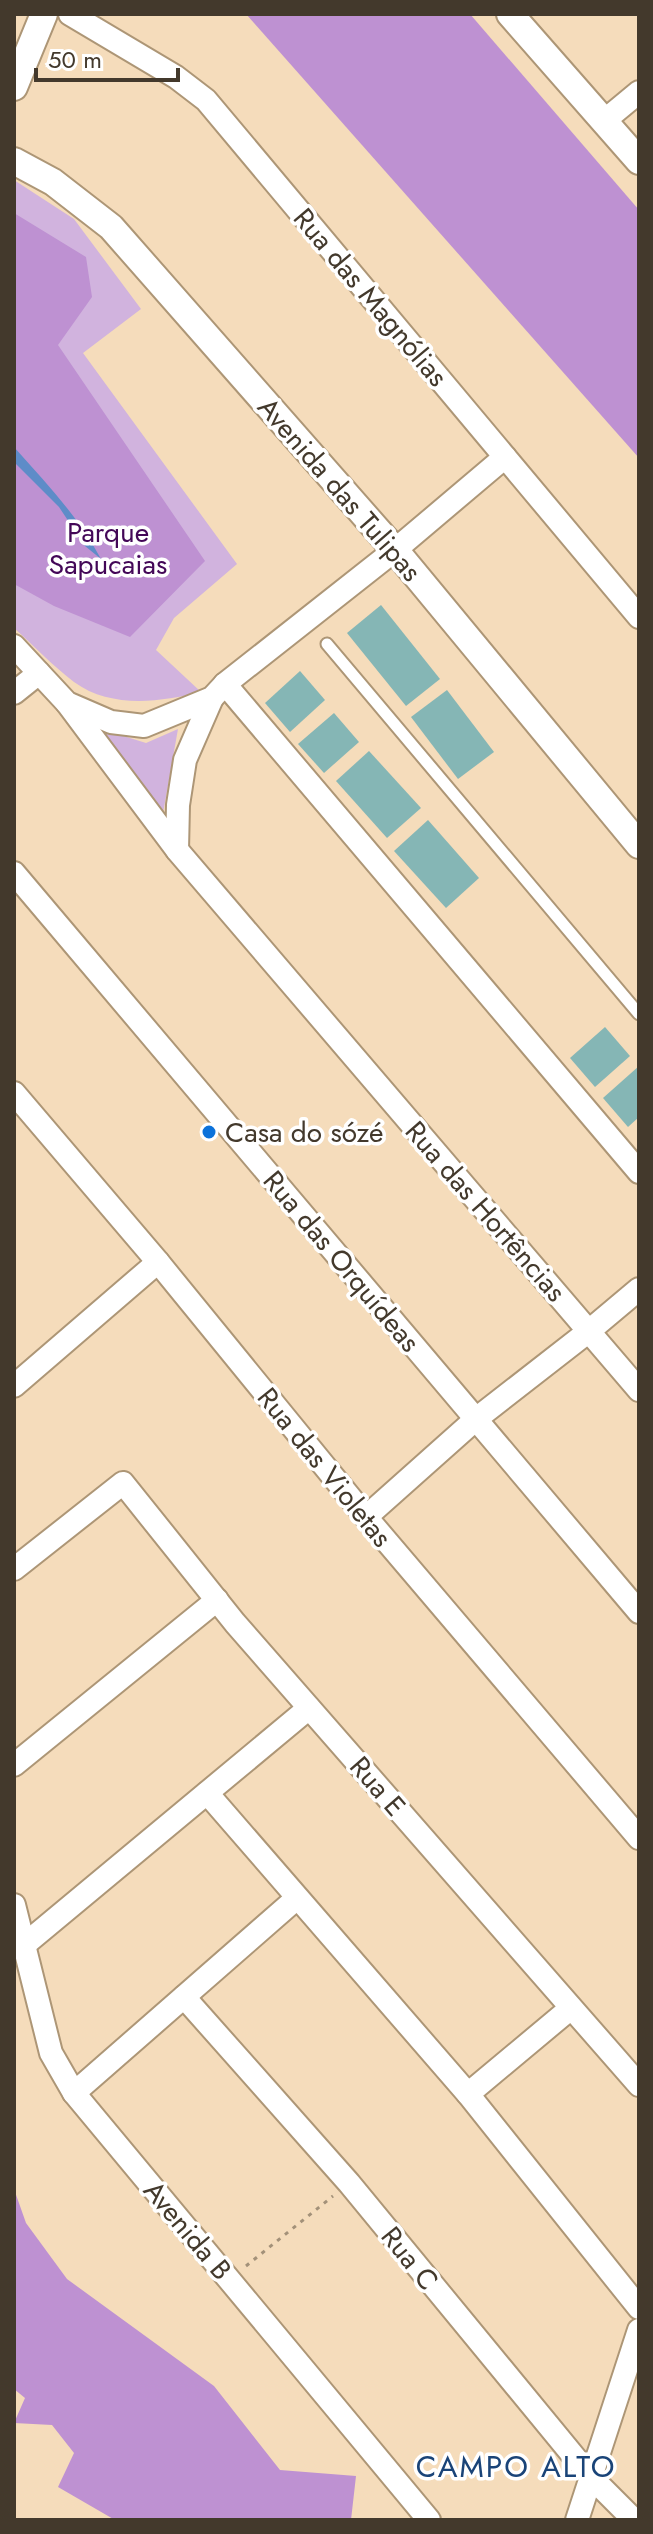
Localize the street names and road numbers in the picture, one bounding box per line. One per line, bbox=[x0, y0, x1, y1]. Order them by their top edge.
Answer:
street label: Rua das Magnólias bbox=[284, 199, 458, 396]
street label: Avenida das Tulipas bbox=[248, 388, 431, 590]
street label: Rua das Hortências bbox=[396, 1112, 576, 1311]
street label: Rua das Orquídeas bbox=[253, 1162, 430, 1361]
street label: Rua das Violetas bbox=[247, 1379, 402, 1556]
street label: Rua E bbox=[340, 1747, 415, 1825]
street label: Avenida B bbox=[134, 2172, 242, 2289]
street label: Rua C bbox=[371, 2218, 448, 2299]

